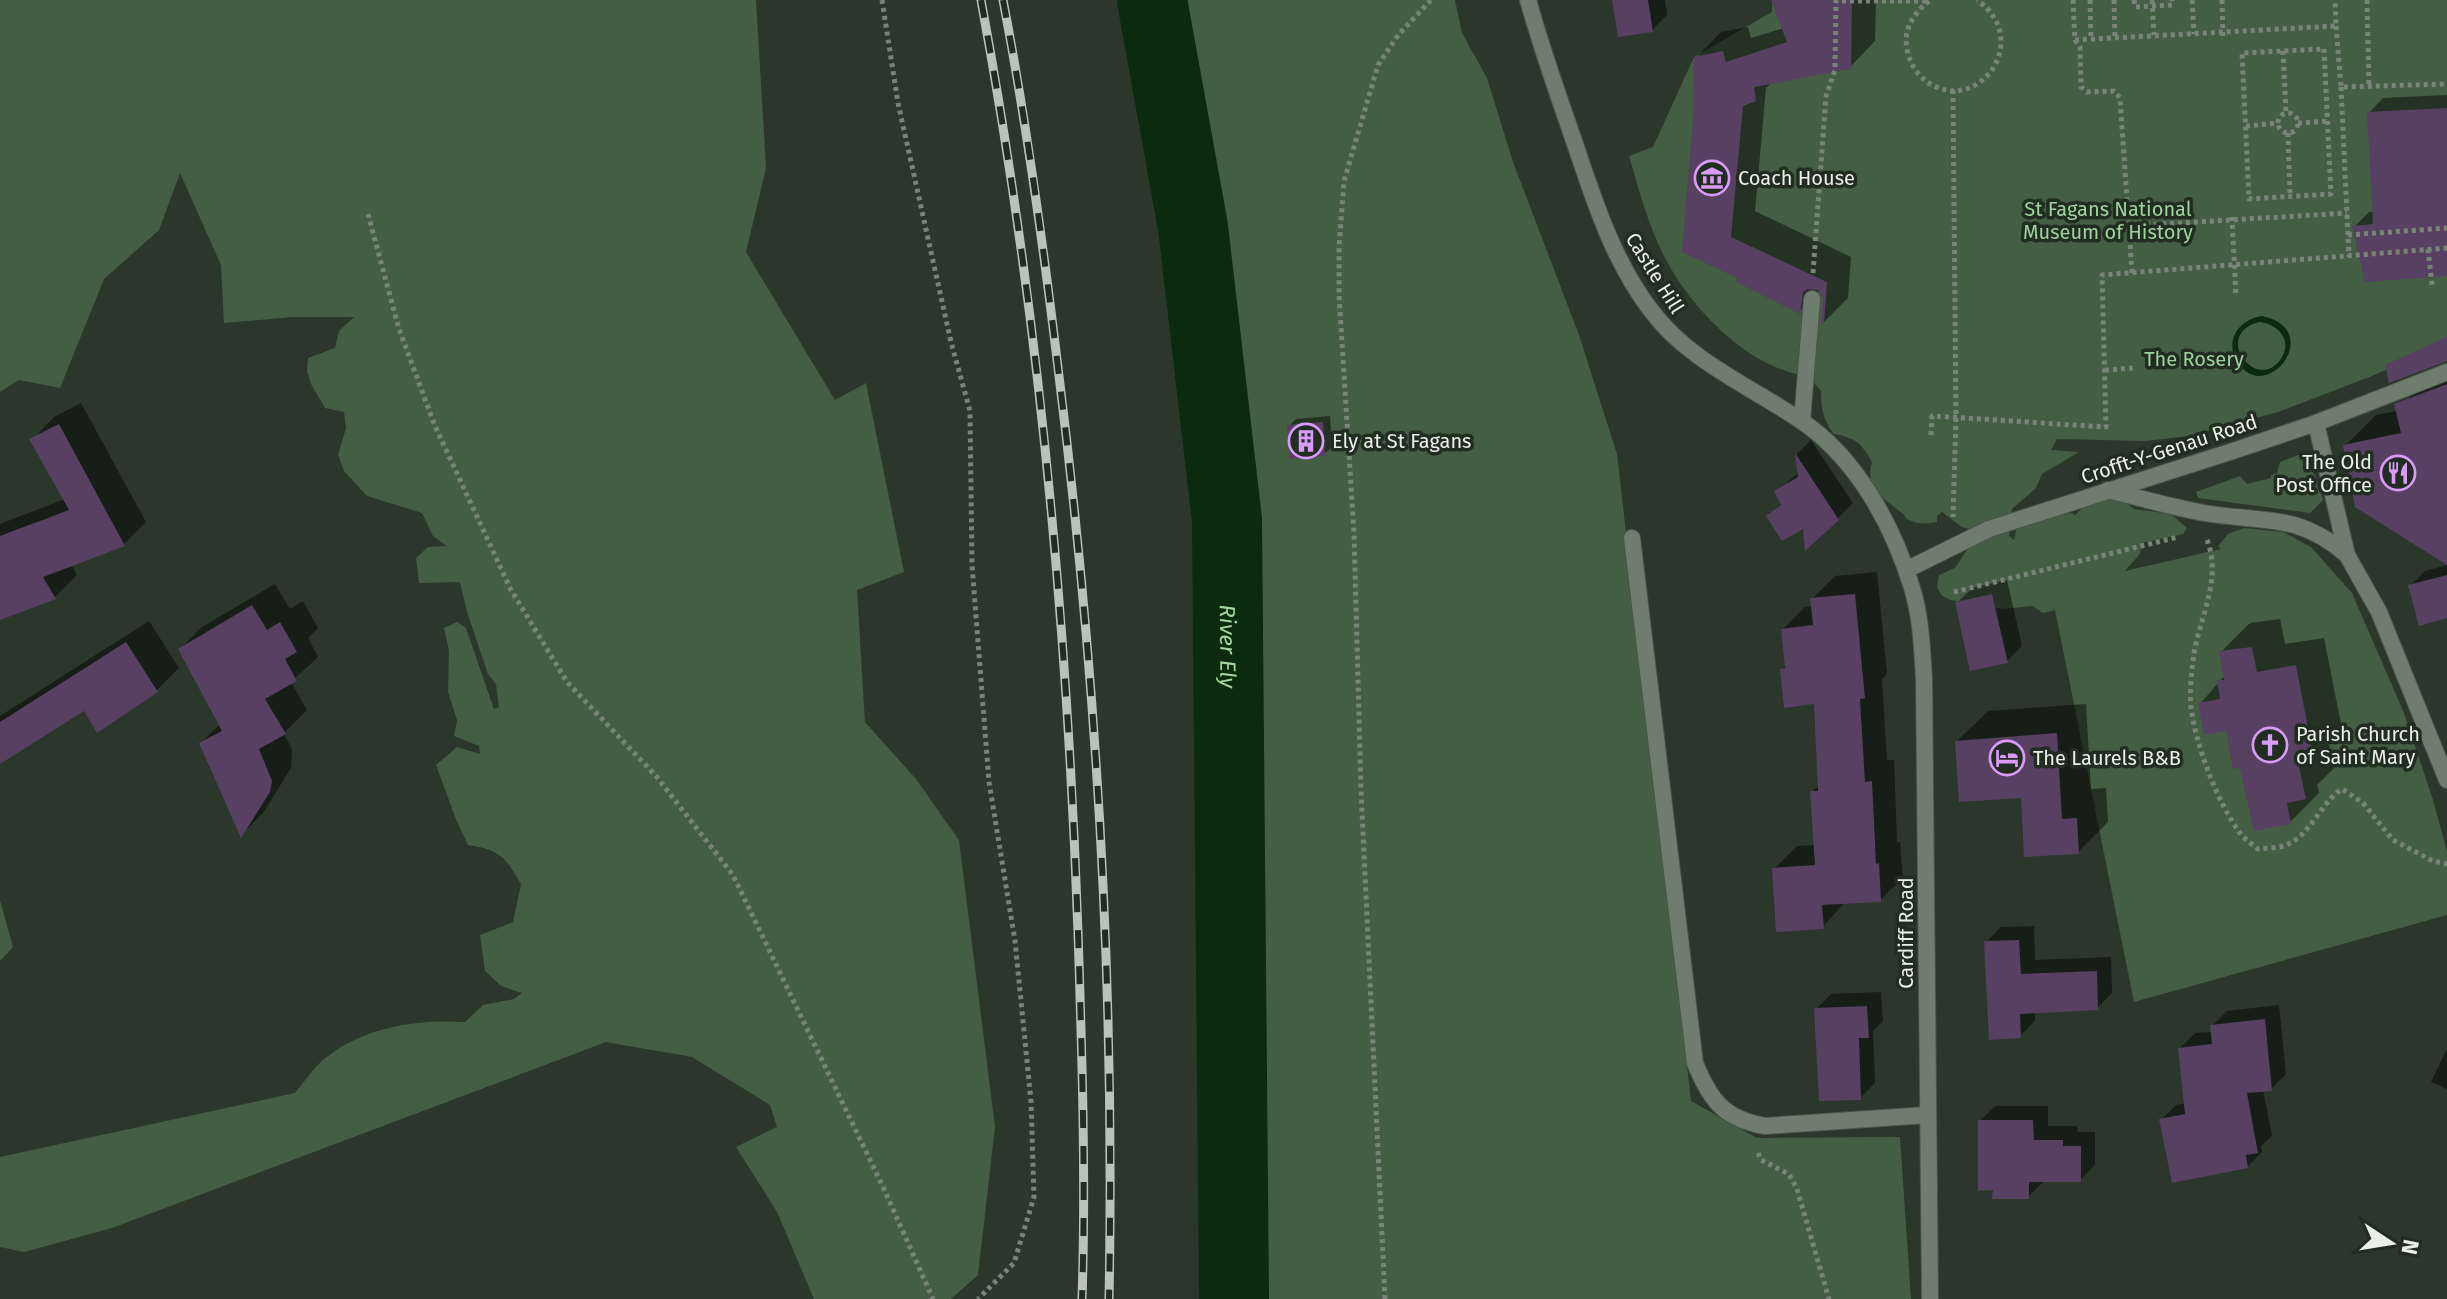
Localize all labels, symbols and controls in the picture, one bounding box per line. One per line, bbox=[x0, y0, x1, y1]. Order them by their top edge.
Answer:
museum icon: Coach House bbox=[1693, 159, 1731, 197]
place label: Coach House bbox=[1738, 166, 1855, 190]
park label: St Fagans National Museum of History bbox=[2023, 197, 2193, 244]
street label: Castle Hill bbox=[1621, 228, 1689, 318]
park label: The Rosery bbox=[2144, 347, 2244, 371]
street label: Crofft-Y-Genau Road bbox=[2078, 409, 2260, 489]
building icon: Ely at St Fagans bbox=[1287, 422, 1325, 460]
place label: Ely at St Fagans bbox=[1332, 429, 1471, 453]
place label: The Old Post Office bbox=[2275, 450, 2372, 497]
restaurant icon: The Old Post Office bbox=[2379, 454, 2417, 492]
water label: River Ely bbox=[1214, 604, 1242, 690]
place label: Parish Church of Saint Mary bbox=[2296, 722, 2420, 769]
church icon: Parish Church of Saint Mary bbox=[2251, 726, 2289, 764]
hotel icon: The Laurels B&B bbox=[1988, 739, 2026, 777]
place label: The Laurels B&B bbox=[2033, 746, 2181, 770]
street label: Cardiff Road bbox=[1894, 877, 1918, 989]
north arrow bbox=[2351, 1203, 2431, 1283]
text: N bbox=[2395, 1237, 2425, 1257]

